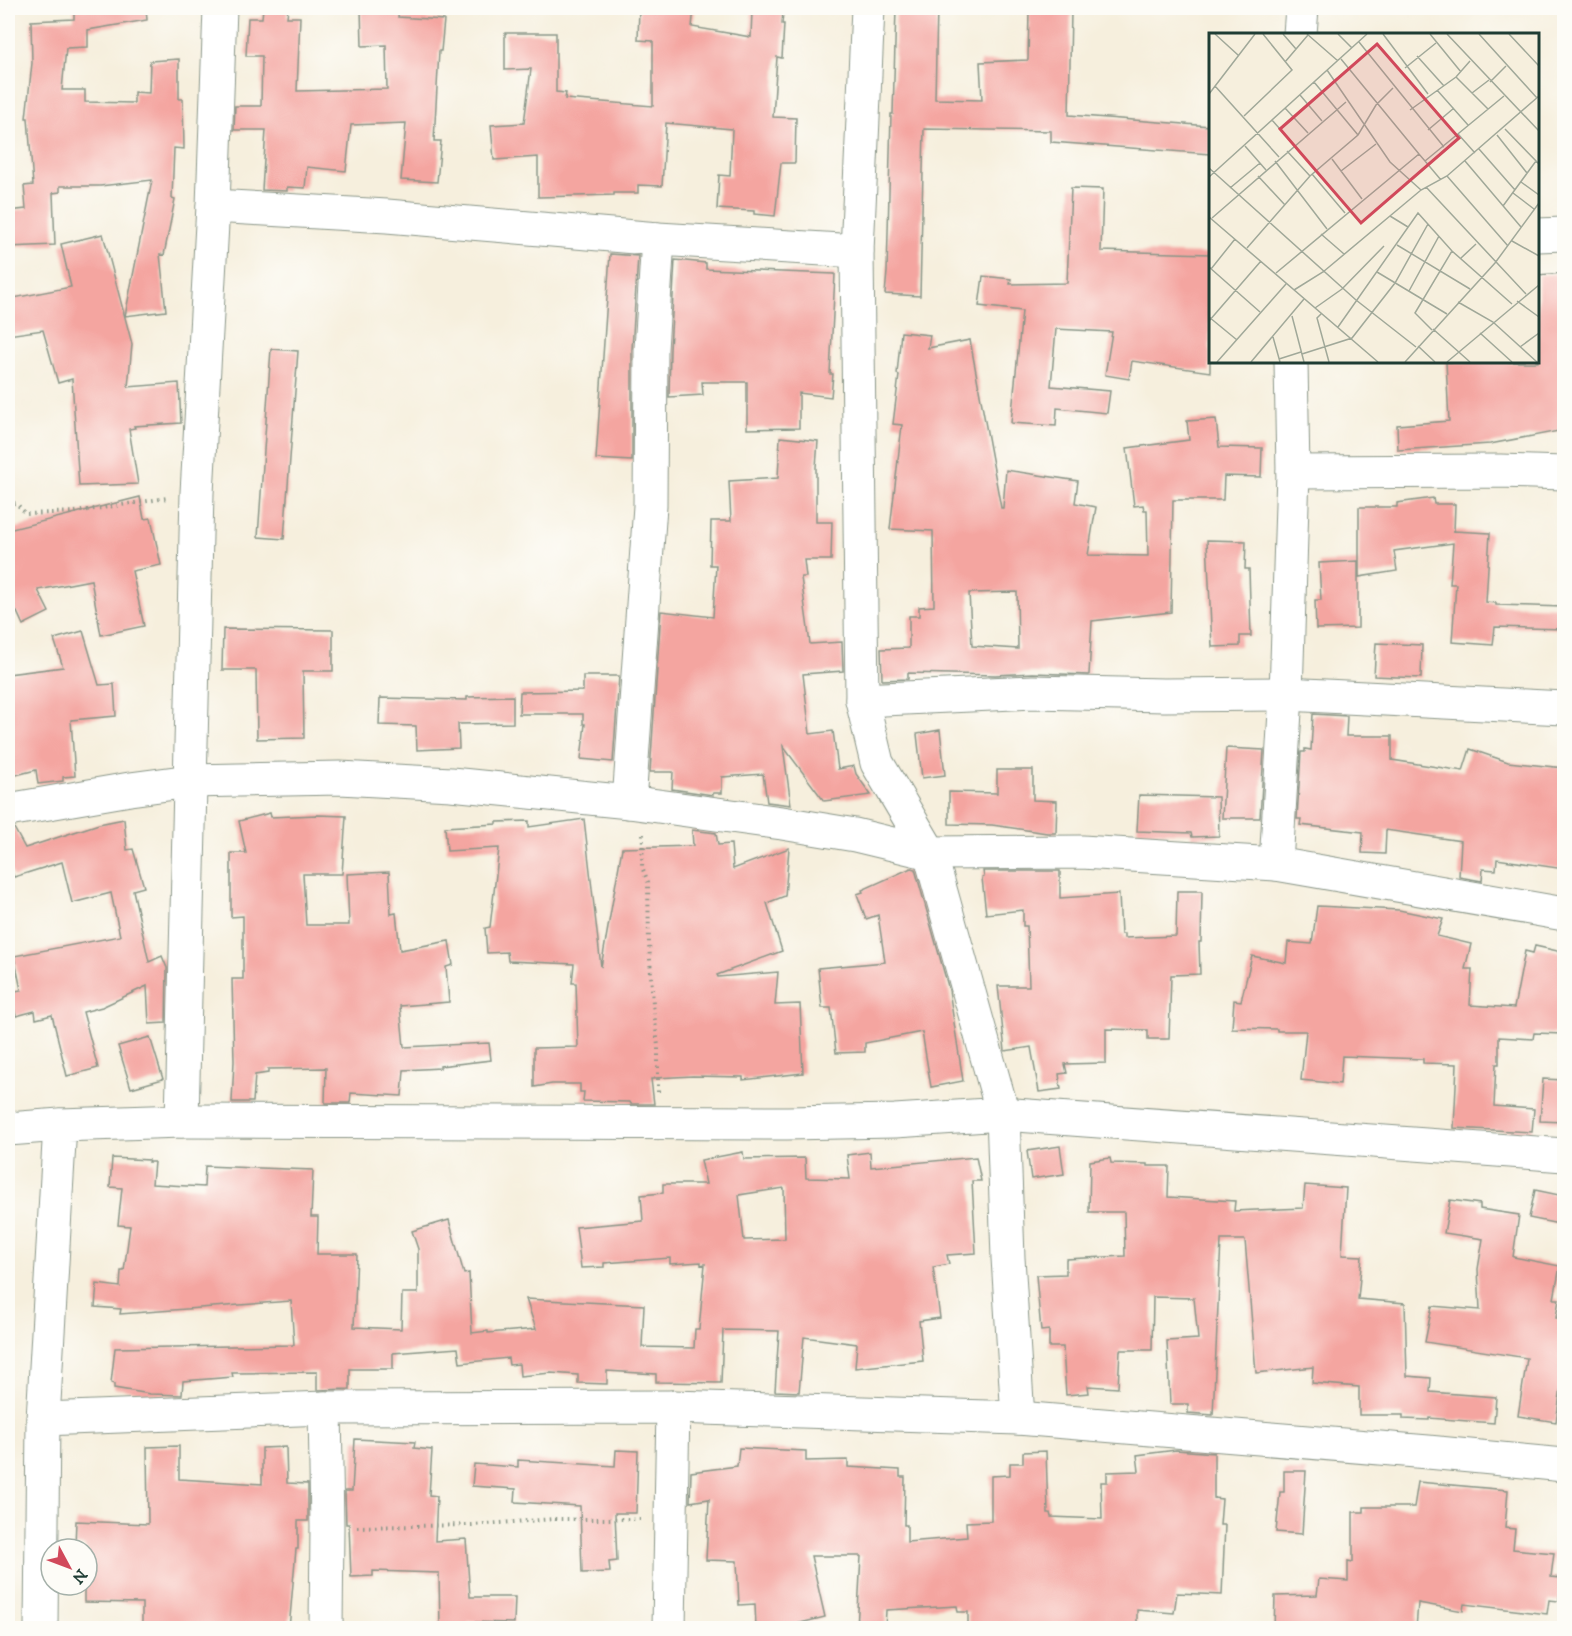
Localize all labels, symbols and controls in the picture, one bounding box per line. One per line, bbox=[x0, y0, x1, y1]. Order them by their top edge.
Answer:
inset map bbox=[1209, 33, 1539, 363]
north arrow bbox=[39, 1537, 99, 1597]
text: N bbox=[68, 1565, 91, 1588]

